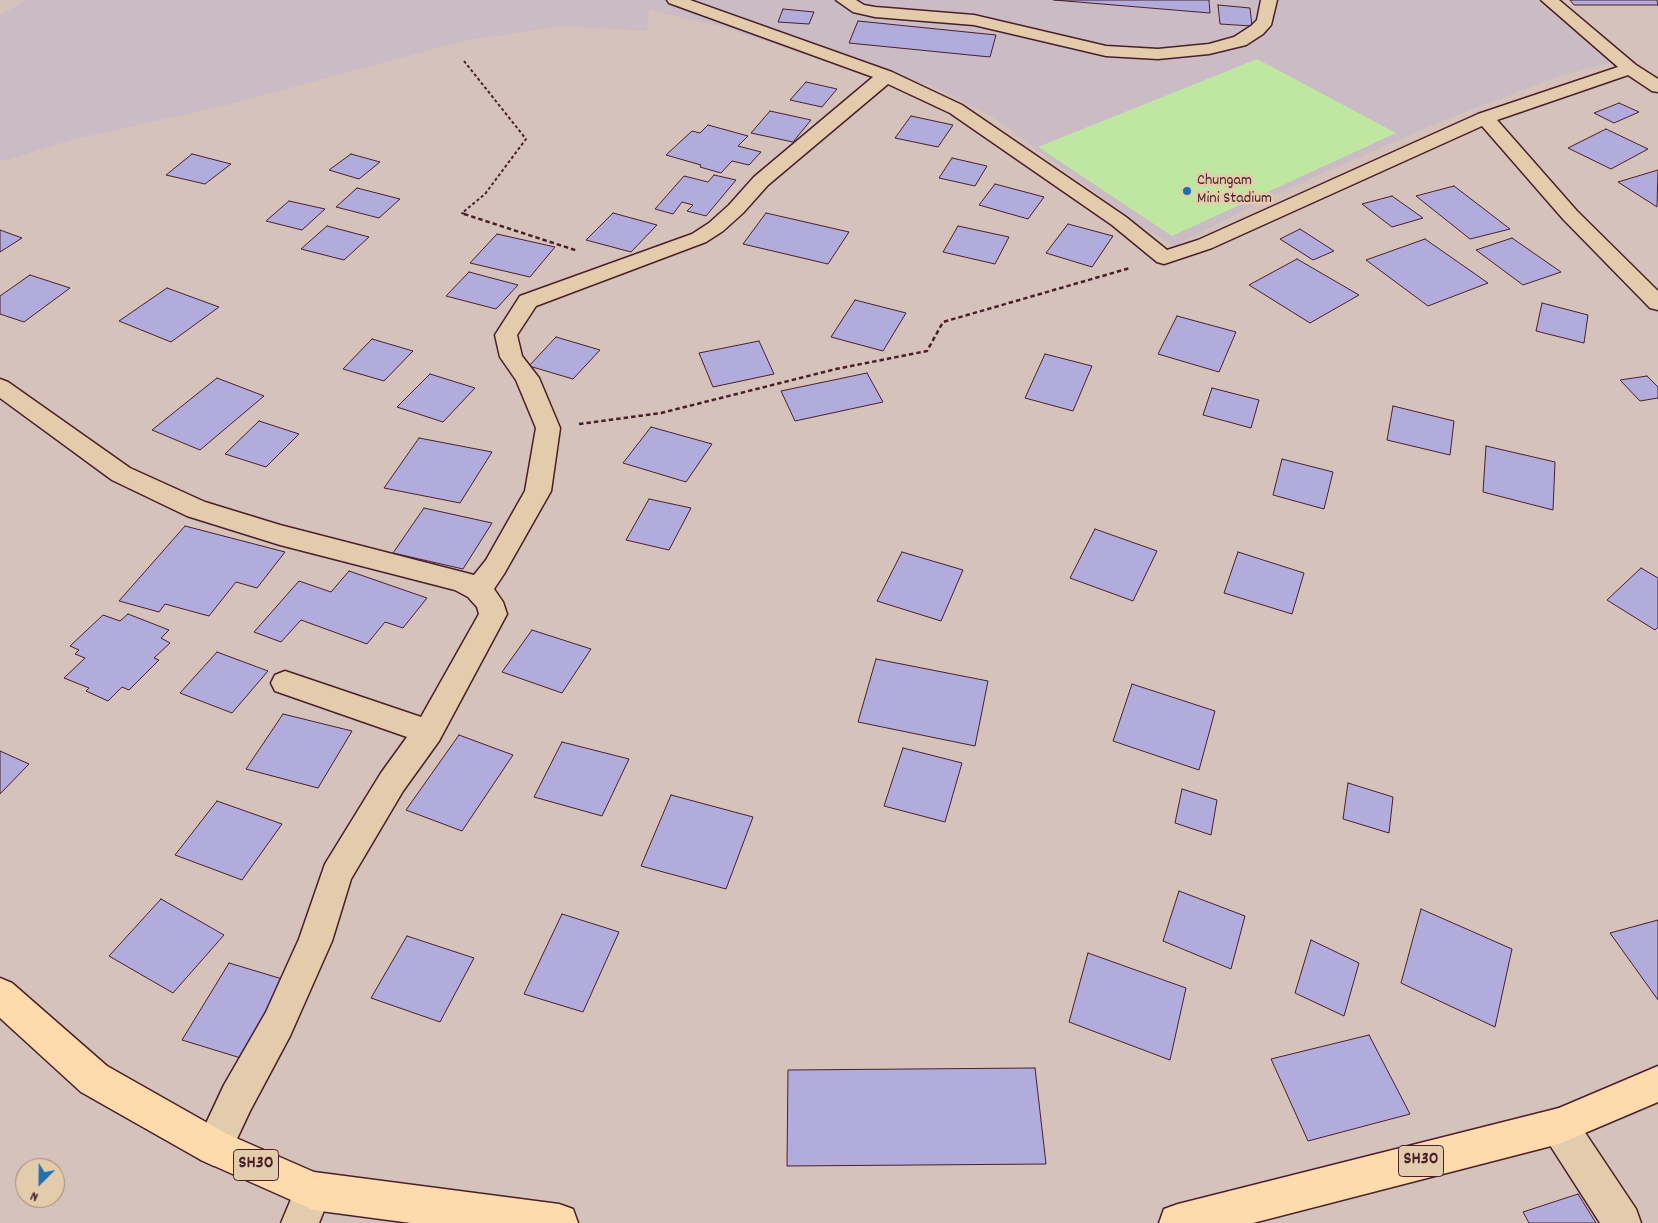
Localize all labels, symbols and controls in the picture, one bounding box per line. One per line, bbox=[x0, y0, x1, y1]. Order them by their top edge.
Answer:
place label: Chungam Mini Stadium bbox=[1197, 172, 1272, 210]
marker: Chungam Mini Stadium bbox=[1181, 185, 1193, 197]
road number: SH30 bbox=[1398, 1146, 1444, 1176]
road number: SH30 bbox=[234, 1150, 278, 1180]
north arrow bbox=[15, 1158, 65, 1208]
text: N bbox=[27, 1185, 42, 1206]

